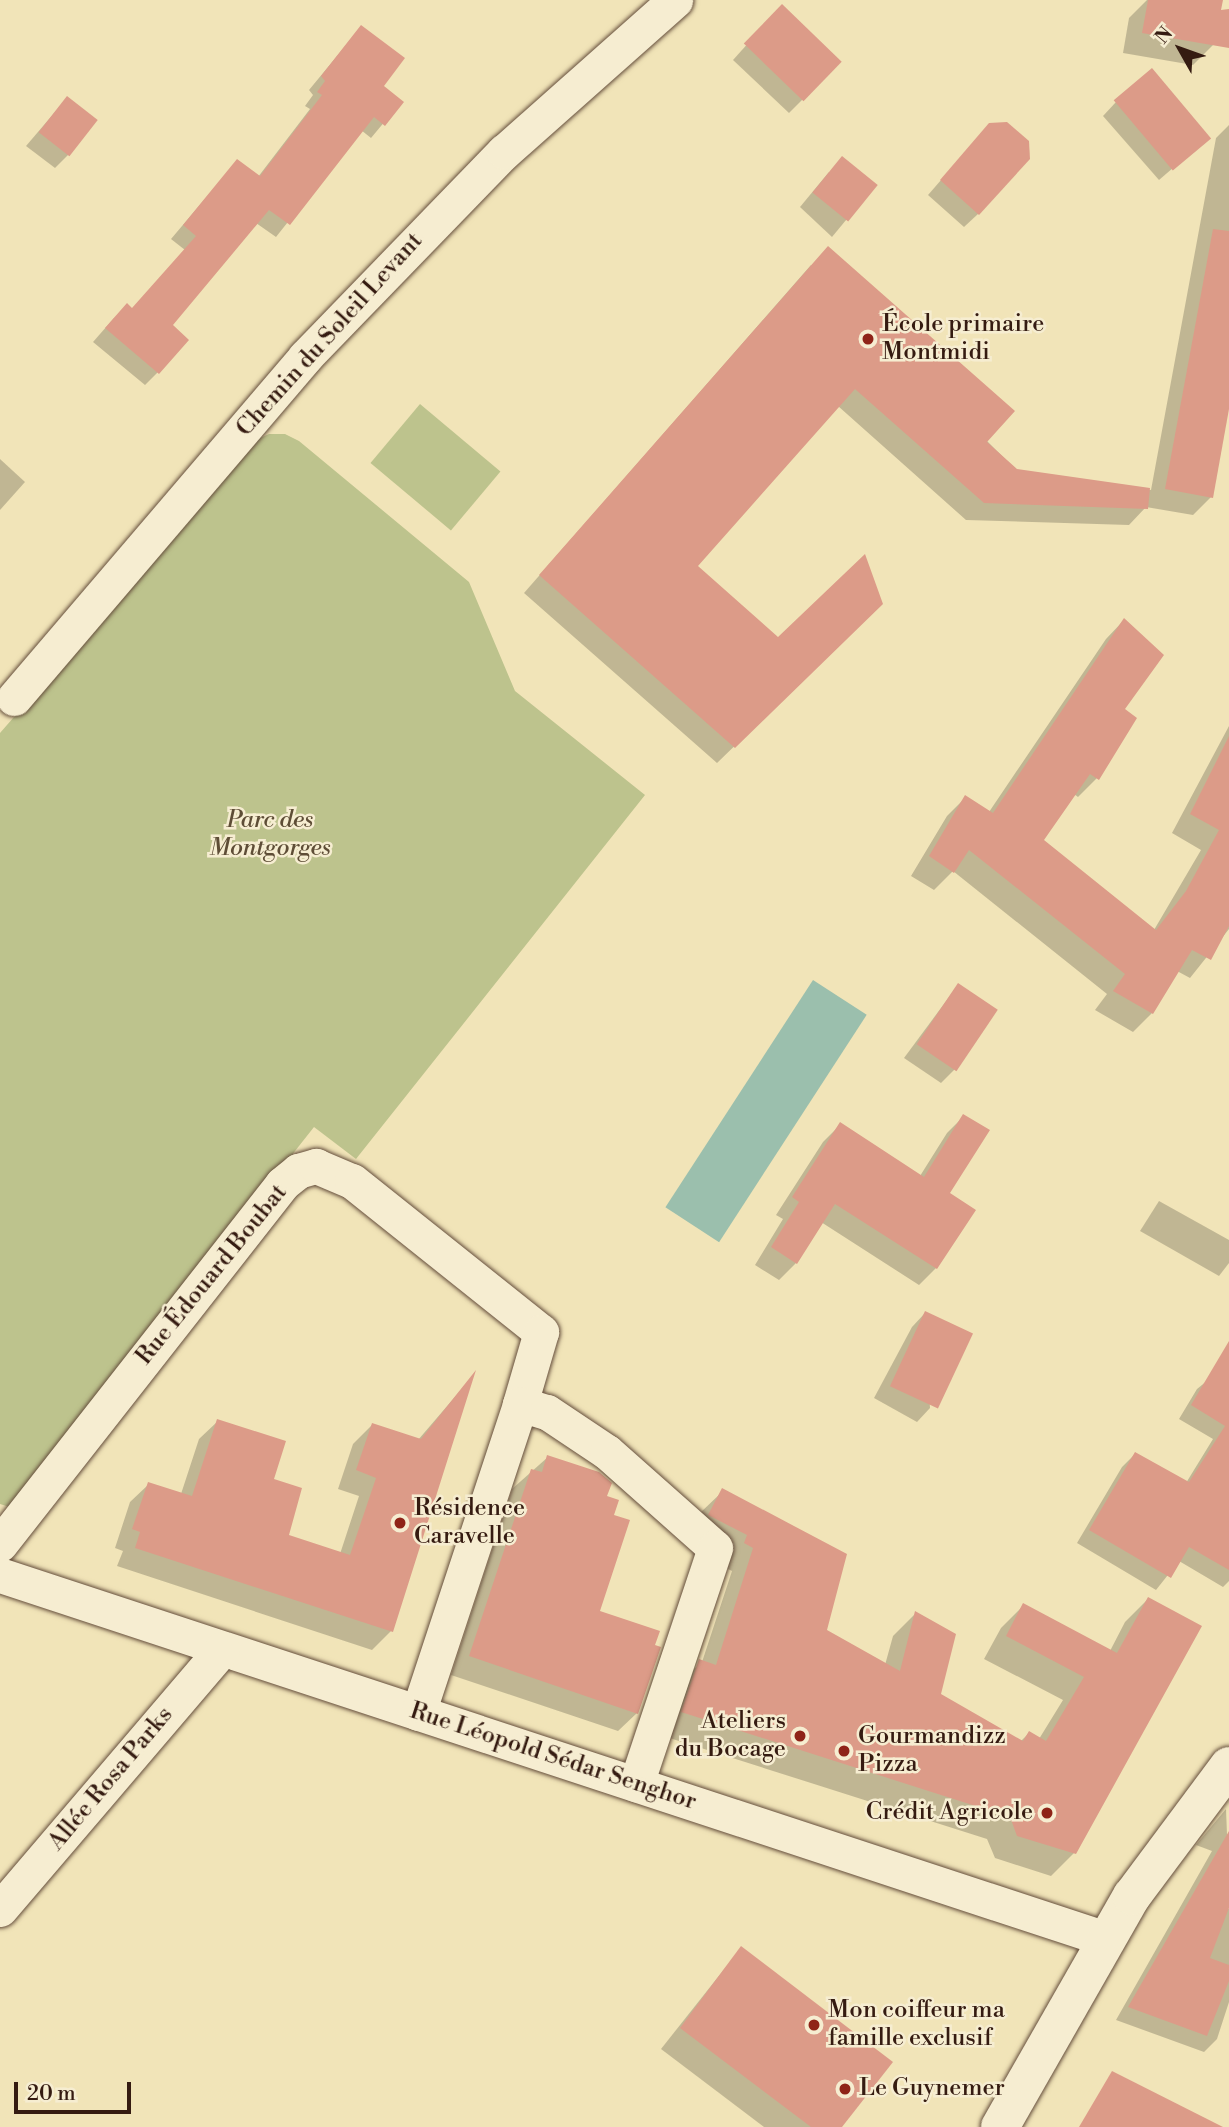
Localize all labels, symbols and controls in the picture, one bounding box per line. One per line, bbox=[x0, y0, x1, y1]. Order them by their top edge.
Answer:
north arrow bbox=[1145, 14, 1215, 84]
text: N bbox=[1150, 22, 1178, 49]
street label: Chemin du Soleil Levant bbox=[231, 227, 429, 443]
place label: École primaire Montmidi bbox=[882, 311, 1044, 367]
marker: École primaire Montmidi bbox=[860, 331, 876, 347]
park label: Parc des Montgorges bbox=[209, 807, 331, 863]
street label: Rue Édouard Boubat bbox=[130, 1179, 294, 1371]
place label: Résidence Caravelle bbox=[414, 1495, 525, 1551]
marker: Résidence Caravelle bbox=[392, 1515, 408, 1531]
street label: Rue Léopold Sédar Senghor bbox=[406, 1697, 700, 1817]
street label: Allée Rosa Parks bbox=[43, 1701, 179, 1857]
place label: Ateliers du Bocage bbox=[675, 1708, 786, 1764]
place label: Gourmandizz Pizza bbox=[858, 1723, 1006, 1779]
marker: Ateliers du Bocage bbox=[792, 1728, 808, 1744]
marker: Gourmandizz Pizza bbox=[836, 1743, 852, 1759]
place label: Crédit Agricole bbox=[866, 1799, 1033, 1827]
marker: Crédit Agricole bbox=[1039, 1805, 1055, 1821]
place label: Mon coiffeur ma famille exclusif bbox=[828, 1997, 1005, 2053]
marker: Mon coiffeur ma famille exclusif bbox=[806, 2017, 822, 2033]
scale bar bbox=[18, 2068, 135, 2112]
place label: Le Guynemer bbox=[859, 2075, 1005, 2103]
text: 20 m bbox=[27, 2081, 76, 2107]
marker: Le Guynemer bbox=[837, 2081, 853, 2097]

